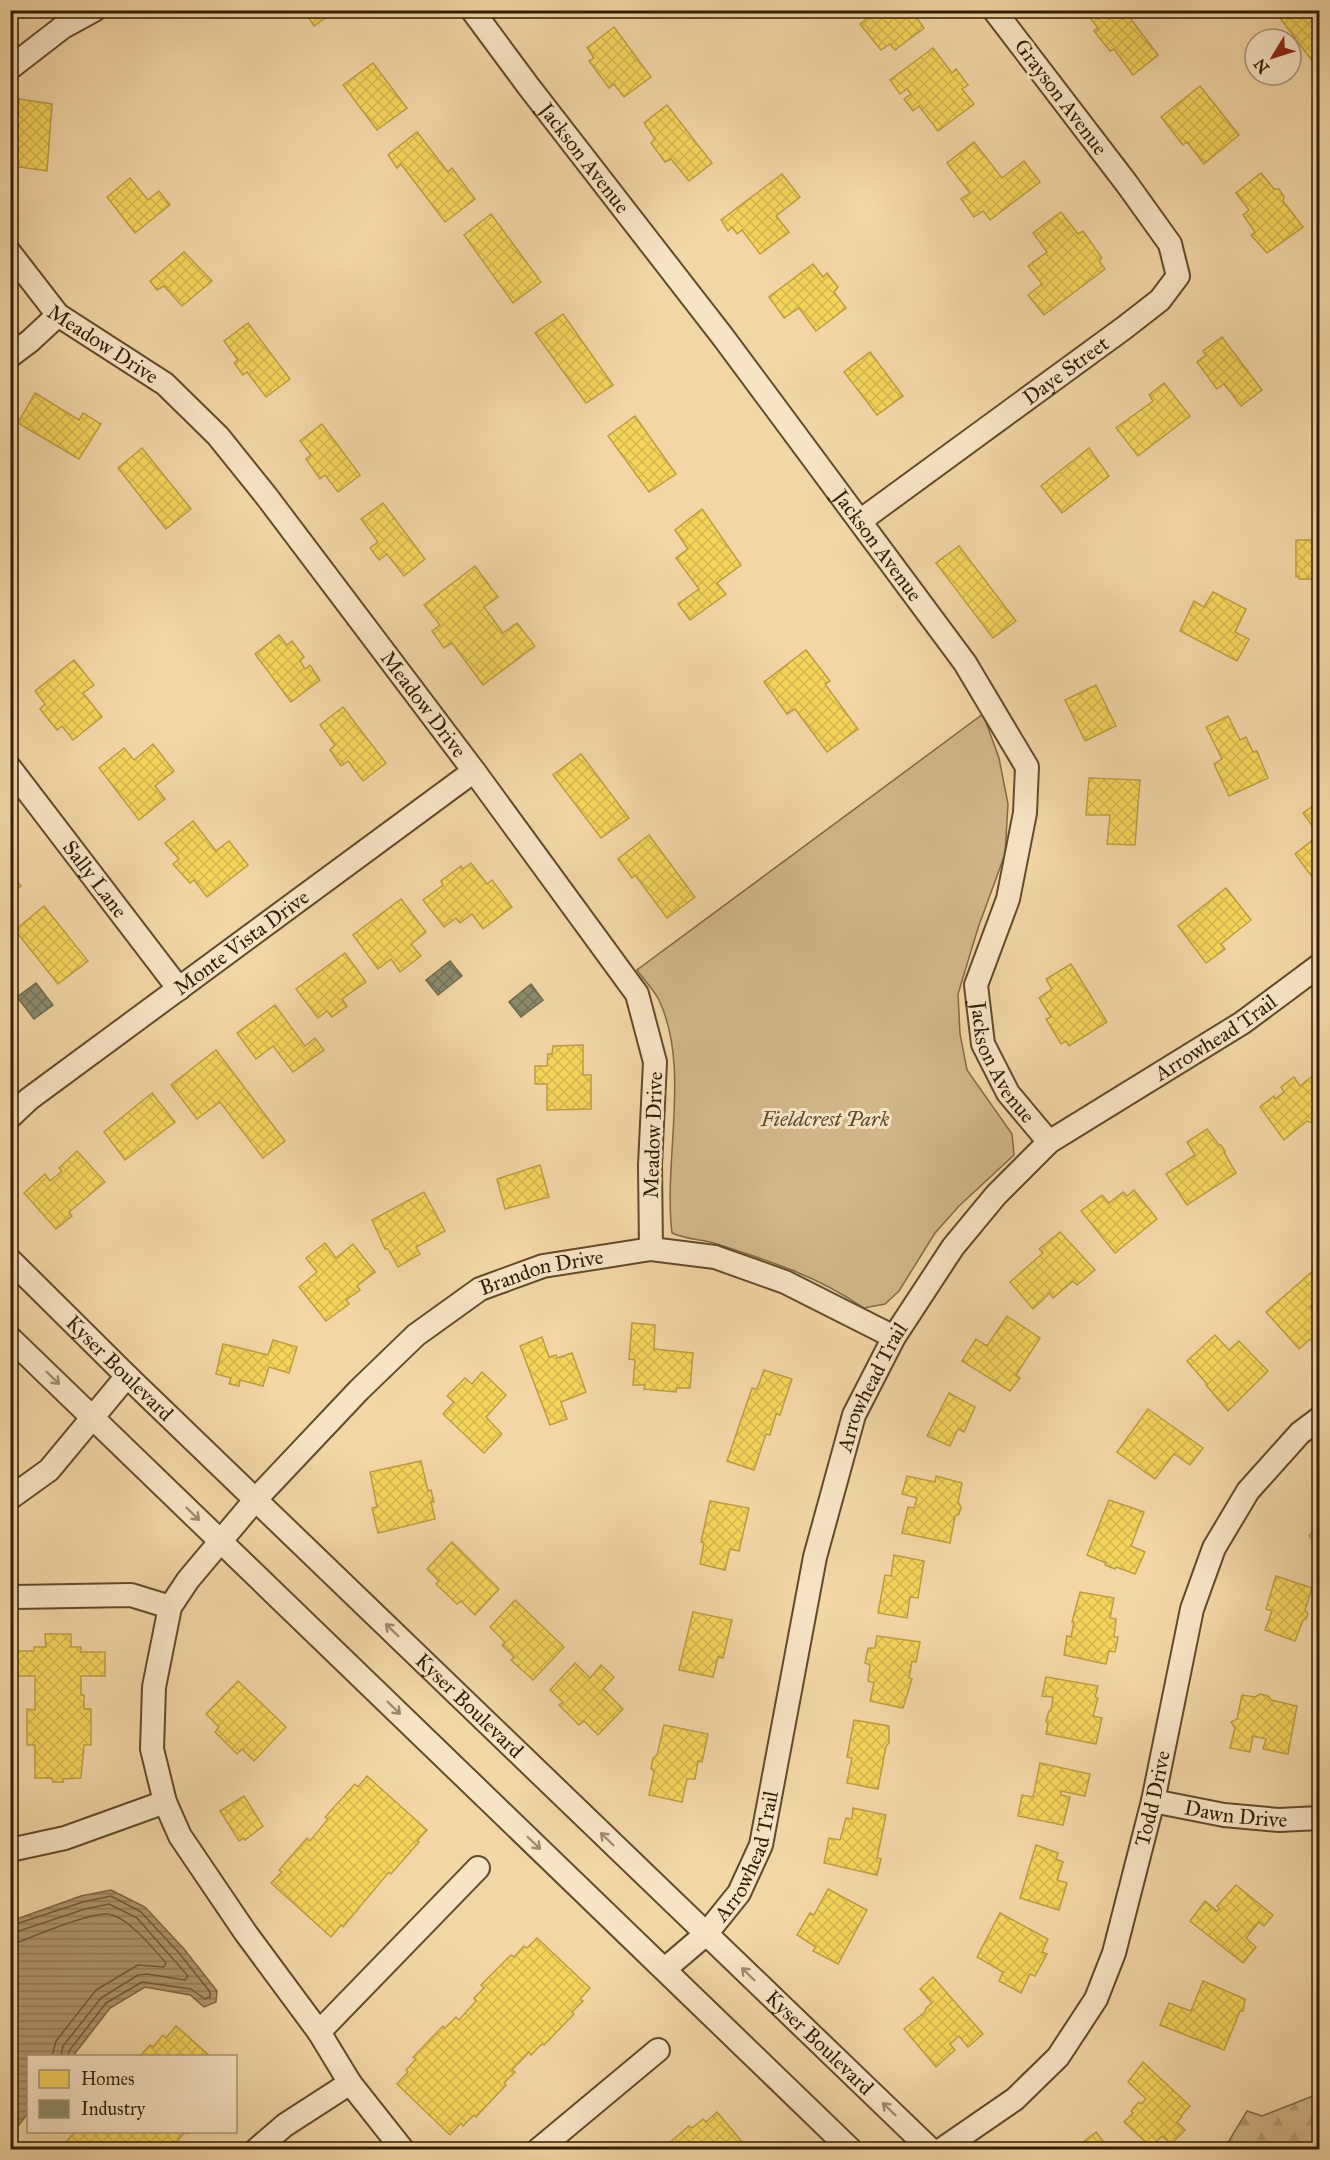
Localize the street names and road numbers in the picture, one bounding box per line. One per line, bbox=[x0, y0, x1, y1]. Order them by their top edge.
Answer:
street label: Grayson Avenue bbox=[1009, 34, 1113, 161]
street label: Jackson Avenue bbox=[532, 96, 635, 219]
street label: Meadow Drive bbox=[43, 299, 164, 390]
street label: Daye Street bbox=[1018, 330, 1114, 411]
street label: Jackson Avenue bbox=[827, 483, 928, 607]
street label: Meadow Drive bbox=[375, 646, 472, 763]
street label: Sally Lane bbox=[57, 835, 133, 923]
street label: Monte Vista Drive bbox=[169, 884, 314, 1001]
street label: Arrowhead Trail bbox=[1149, 988, 1282, 1087]
street label: Jackson Avenue bbox=[965, 998, 1041, 1129]
street label: Meadow Drive bbox=[638, 1071, 668, 1199]
street label: Brandon Drive bbox=[476, 1244, 605, 1301]
street label: Kyser Boulevard bbox=[60, 1310, 179, 1427]
street label: Arrowhead Trail bbox=[831, 1317, 913, 1456]
street label: Kyser Boulevard bbox=[410, 1648, 529, 1764]
street label: Todd Drive bbox=[1129, 1748, 1176, 1849]
street label: Arrowhead Trail bbox=[708, 1788, 784, 1927]
street label: Dawn Drive bbox=[1182, 1794, 1288, 1833]
street label: Kyser Boulevard bbox=[760, 1985, 879, 2101]

